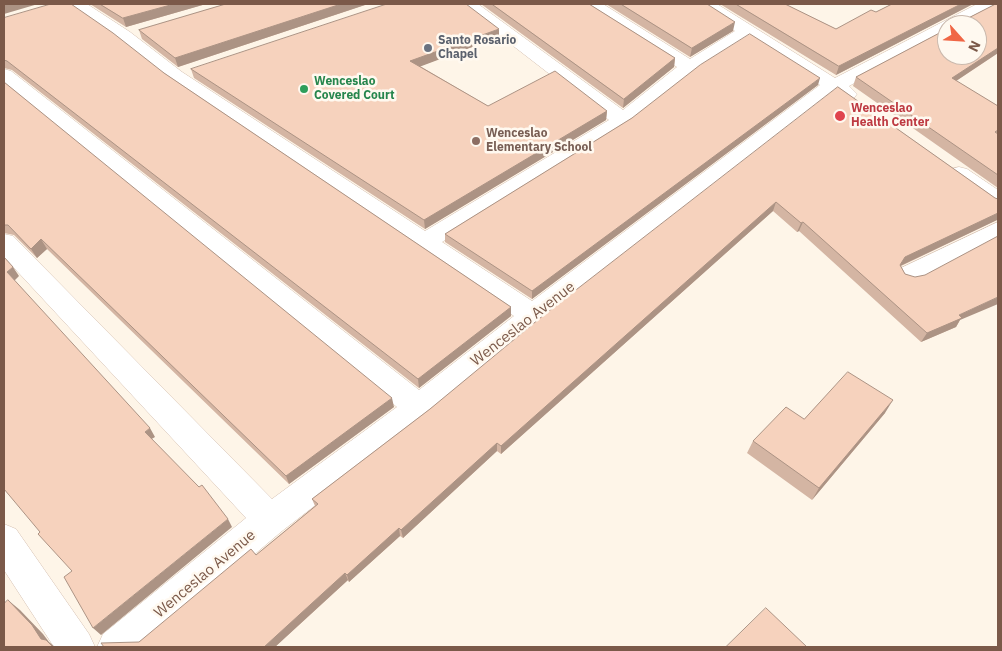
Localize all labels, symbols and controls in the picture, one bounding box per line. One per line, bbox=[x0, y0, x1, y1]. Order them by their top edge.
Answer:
north arrow bbox=[937, 15, 987, 65]
place label: Santo Rosario Chapel bbox=[438, 34, 516, 62]
text: N bbox=[964, 38, 985, 55]
marker: Santo Rosario Chapel bbox=[422, 42, 434, 54]
place label: Wenceslao Covered Court bbox=[314, 75, 394, 103]
marker: Wenceslao Covered Court bbox=[298, 83, 310, 95]
place label: Wenceslao Health Center bbox=[851, 102, 929, 130]
marker: Wenceslao Health Center bbox=[833, 109, 847, 123]
place label: Wenceslao Elementary School bbox=[486, 127, 592, 155]
marker: Wenceslao Elementary School bbox=[470, 135, 482, 147]
street label: Wenceslao Avenue bbox=[467, 278, 579, 370]
street label: Wenceslao Avenue bbox=[151, 526, 259, 622]

